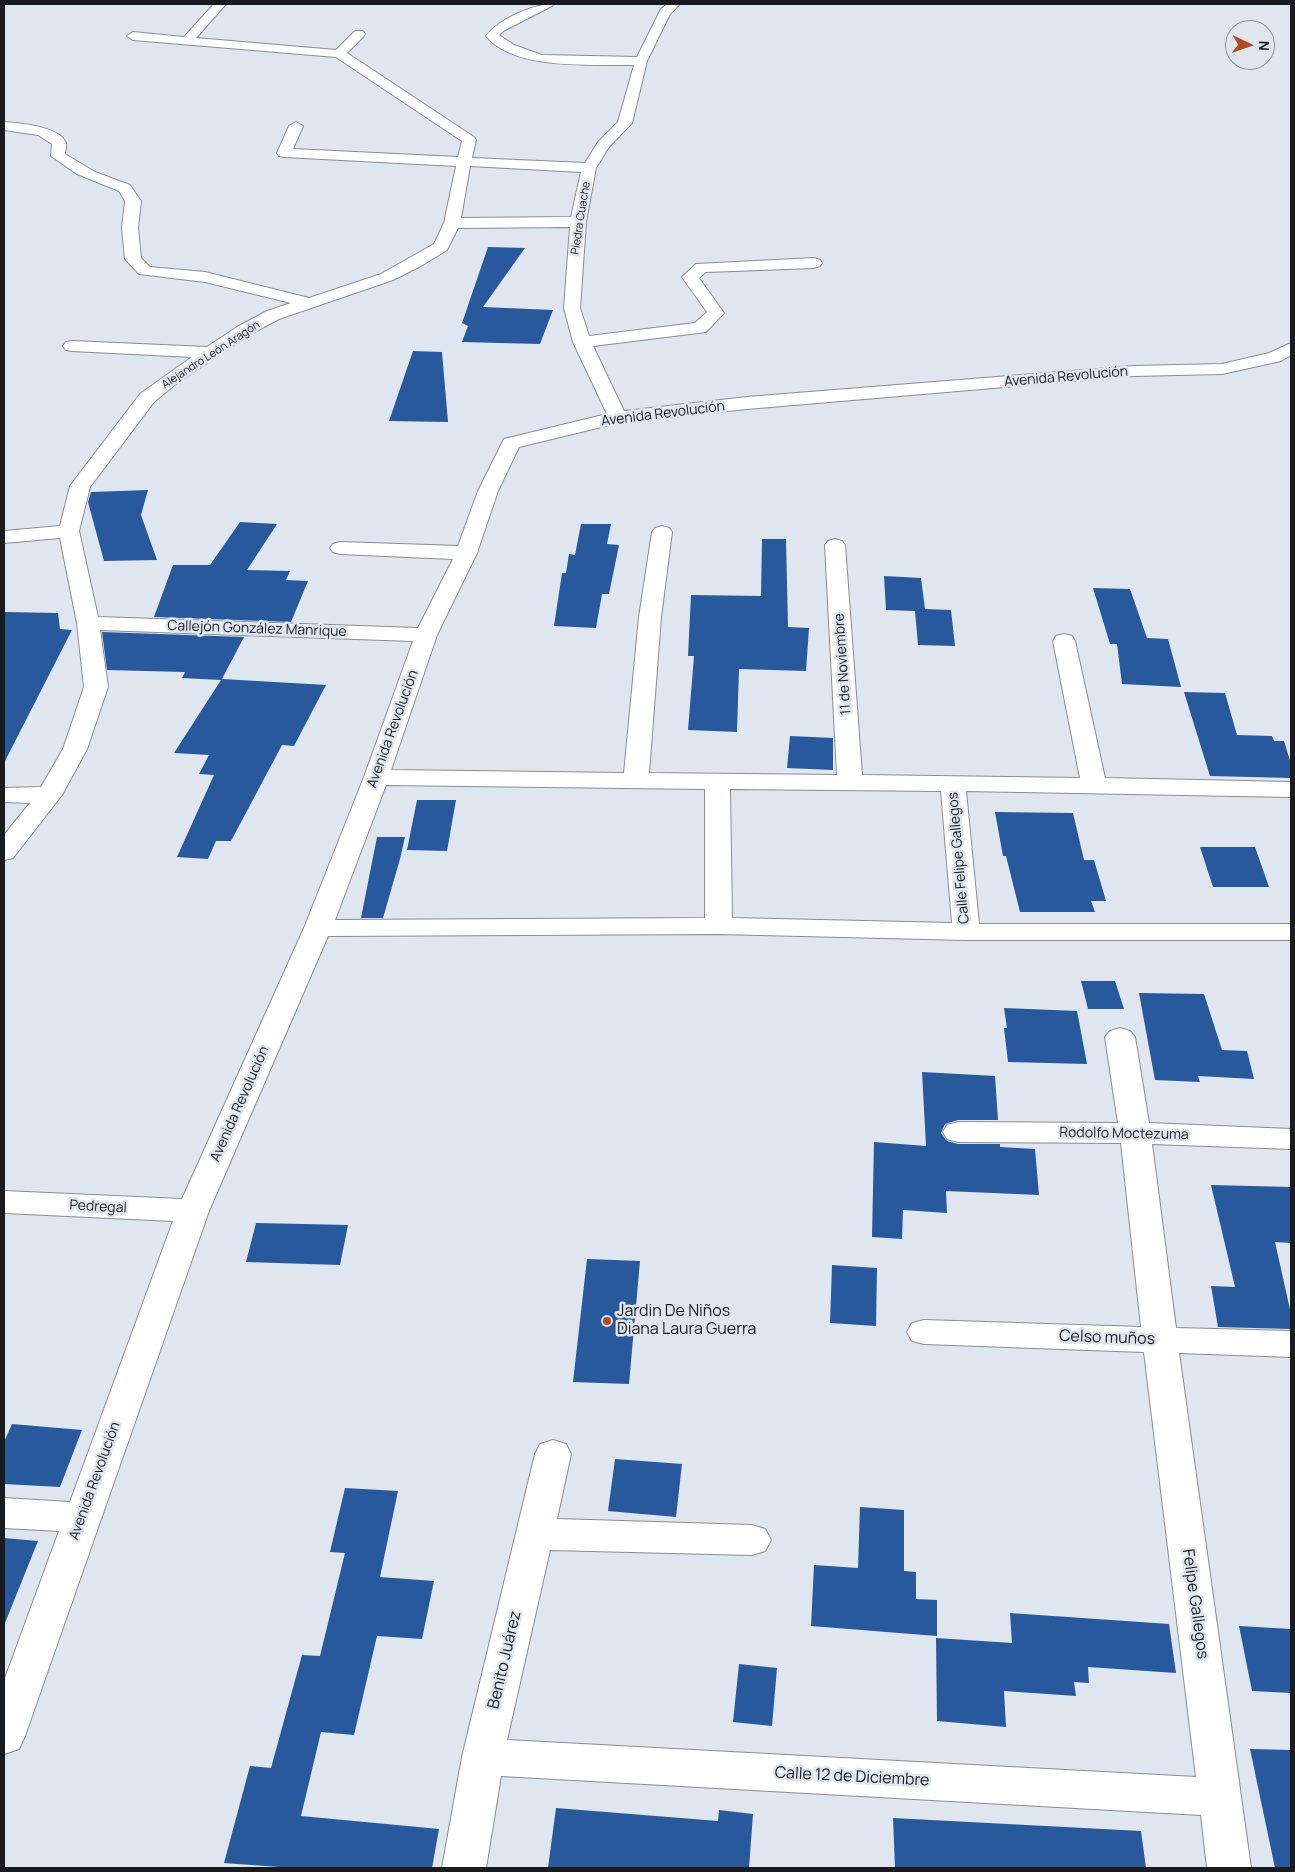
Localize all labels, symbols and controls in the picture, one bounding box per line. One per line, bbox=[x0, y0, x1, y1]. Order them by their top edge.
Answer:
north arrow bbox=[1225, 20, 1275, 70]
text: N bbox=[1255, 40, 1274, 51]
street label: Piedra Cuache bbox=[569, 181, 593, 255]
street label: Alejandro León Aragón bbox=[160, 318, 262, 392]
street label: Avenida Revolución bbox=[1003, 363, 1129, 391]
street label: Avenida Revolución bbox=[600, 398, 726, 430]
street label: 11 de Noviembre bbox=[831, 612, 855, 716]
street label: Callejón González Manrique bbox=[167, 617, 347, 641]
street label: Avenida Revolución bbox=[364, 668, 422, 790]
street label: Calle Felipe Gallegos bbox=[945, 791, 973, 925]
street label: Avenida Revolución bbox=[207, 1044, 273, 1164]
street label: Rodolfo Moctezuma bbox=[1059, 1124, 1189, 1144]
street label: Pedregal bbox=[69, 1197, 127, 1217]
place label: Jardin De Niños Diana Laura Guerra bbox=[617, 1302, 756, 1340]
marker: Jardin De Niños Diana Laura Guerra bbox=[601, 1315, 613, 1327]
street label: Celso muños bbox=[1059, 1327, 1155, 1349]
street label: Avenida Revolución bbox=[66, 1420, 124, 1542]
street label: Felipe Gallegos bbox=[1178, 1548, 1212, 1660]
street label: Benito Juárez bbox=[484, 1609, 526, 1711]
street label: Calle 12 de Diciembre bbox=[774, 1763, 930, 1791]

